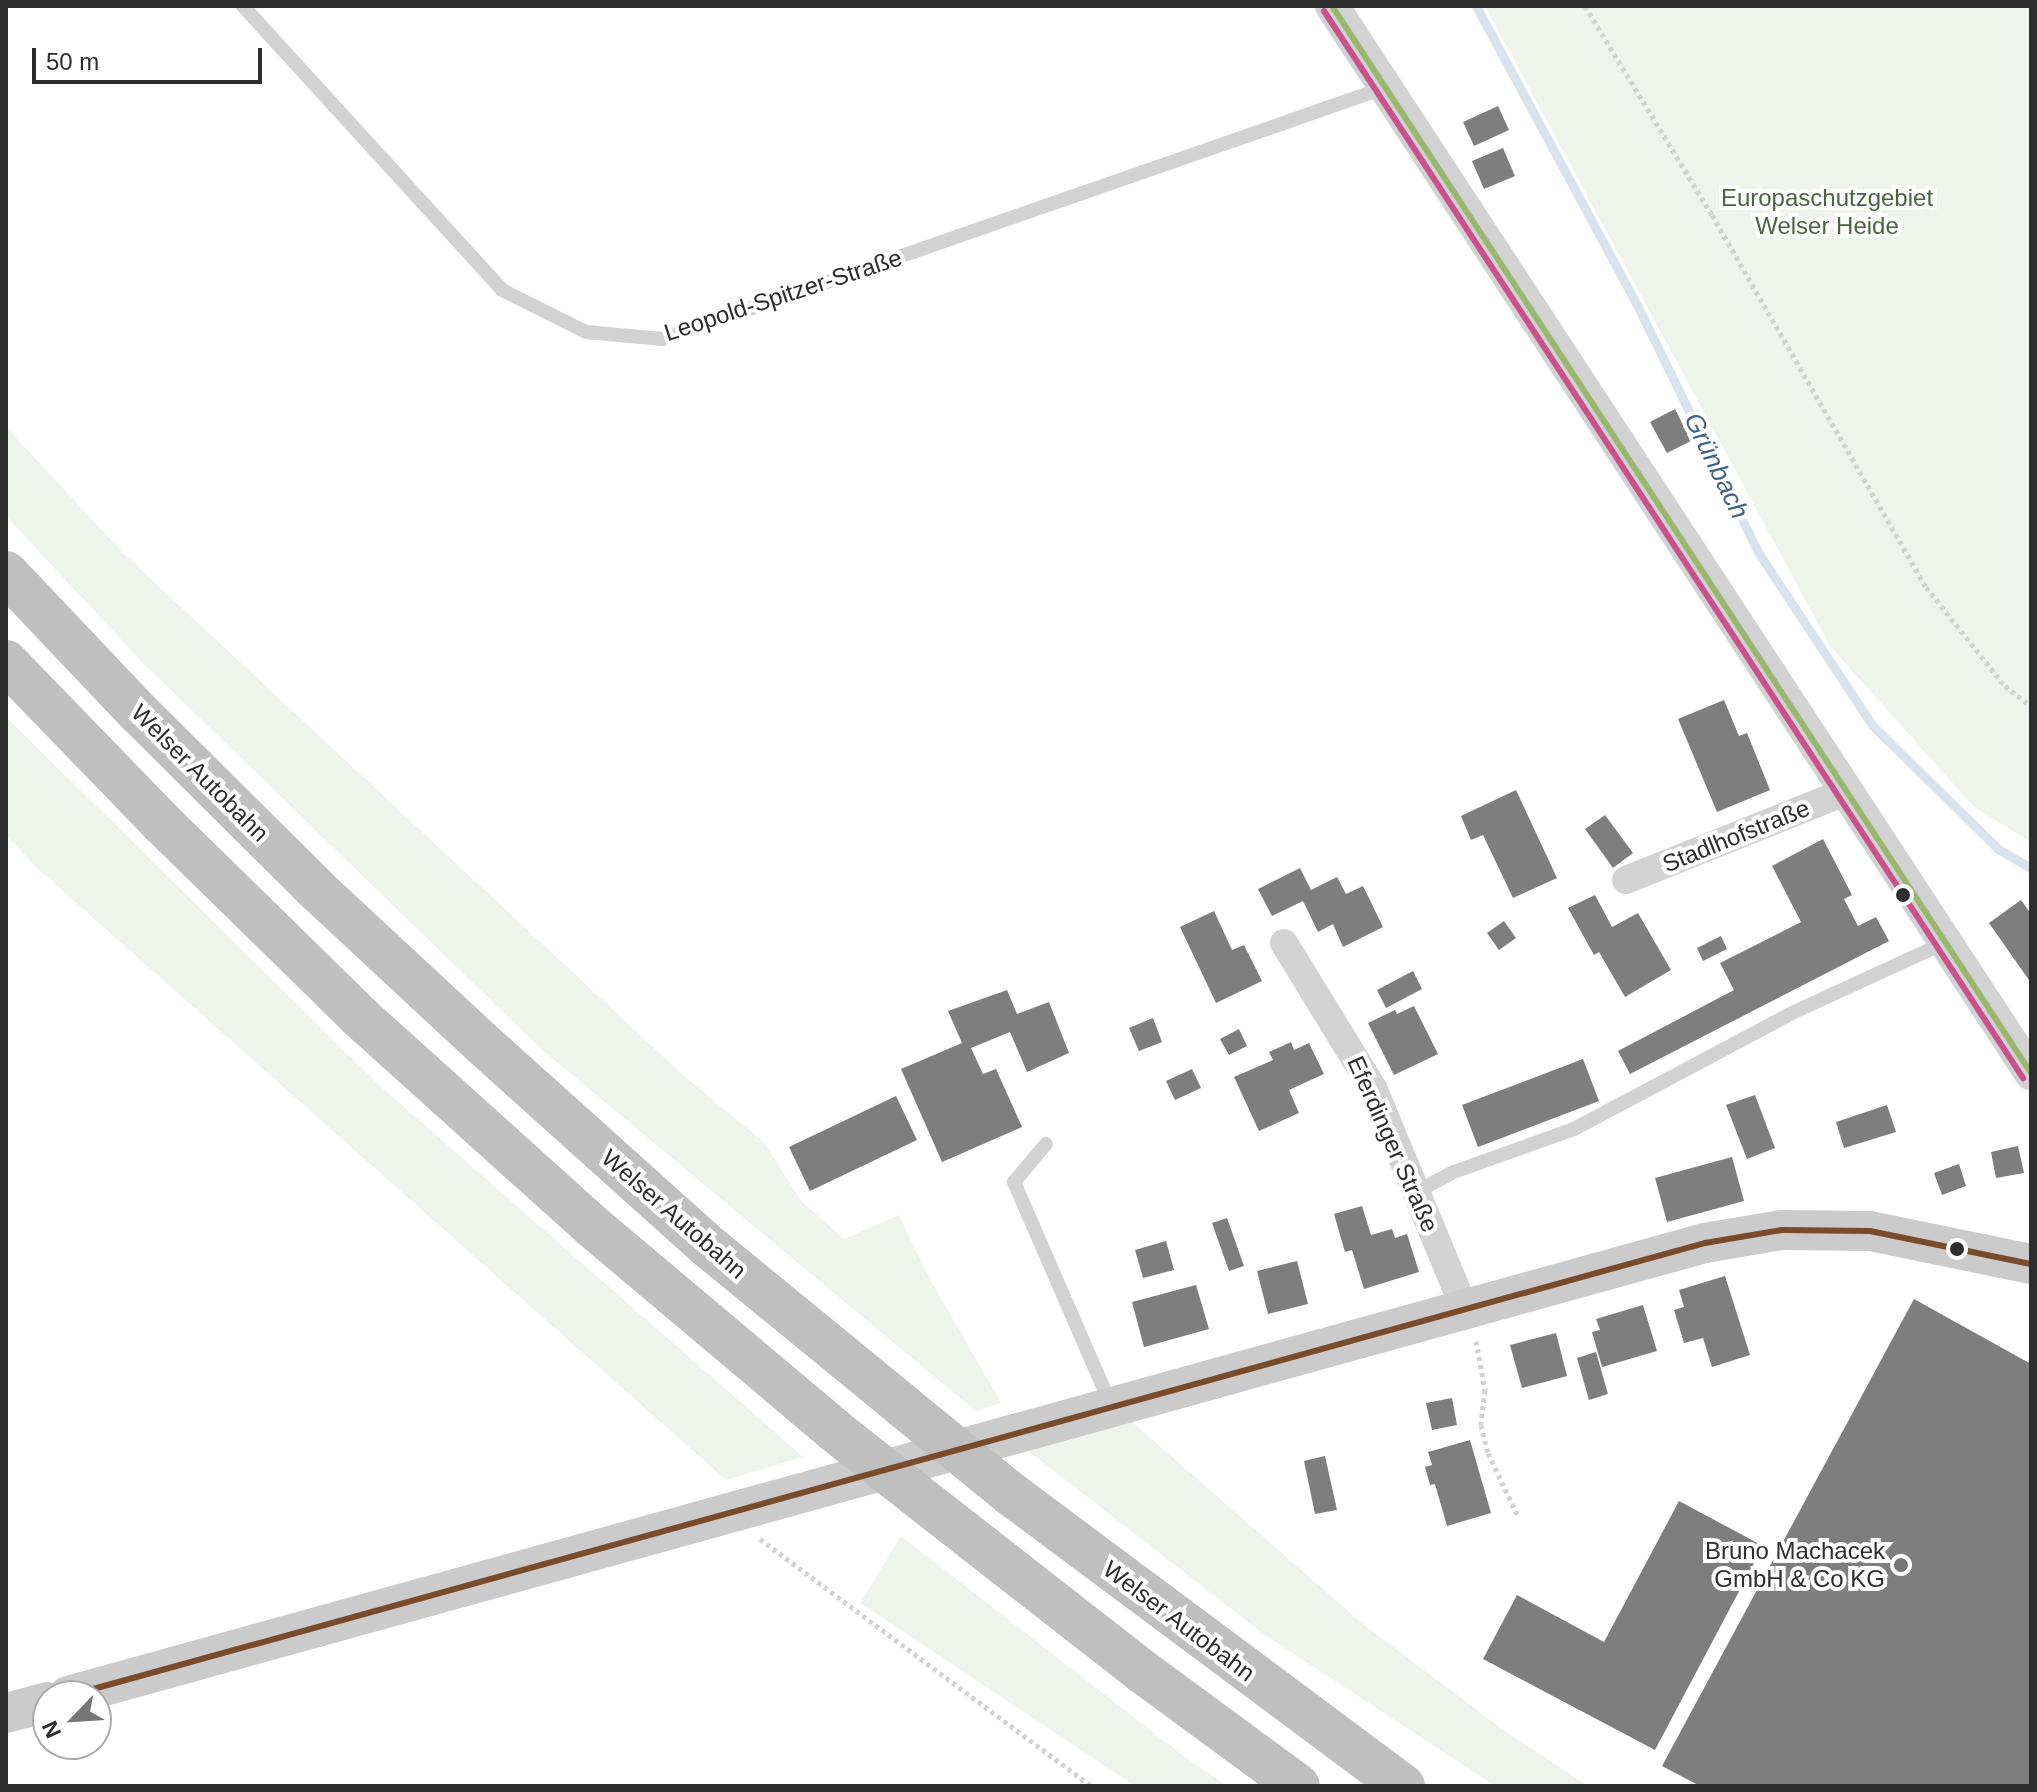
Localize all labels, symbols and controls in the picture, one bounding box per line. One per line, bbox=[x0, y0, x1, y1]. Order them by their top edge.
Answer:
scale bar bbox=[36, 32, 266, 82]
text: 50 m bbox=[46, 48, 99, 75]
park label: Europaschutzgebiet Welser Heide bbox=[1721, 184, 1933, 240]
street label: Leopold-Spitzer-Straße bbox=[661, 243, 905, 347]
water label: Grünbach bbox=[1677, 408, 1755, 524]
street label: Welser Autobahn bbox=[125, 698, 275, 848]
street label: Stadlhofstraße bbox=[1658, 793, 1814, 879]
unlabelled marker bbox=[1895, 887, 1911, 903]
street label: Eferdinger Straße bbox=[1341, 1052, 1445, 1236]
street label: Welser Autobahn bbox=[595, 1143, 753, 1285]
unlabelled marker bbox=[1949, 1241, 1965, 1257]
place label: Bruno Machacek GmbH & Co KG bbox=[1705, 1537, 1885, 1593]
street label: Welser Autobahn bbox=[1097, 1554, 1261, 1688]
marker: Bruno Machacek GmbH & Co KG bbox=[1892, 1556, 1910, 1574]
north arrow bbox=[32, 1680, 112, 1760]
text: N bbox=[37, 1717, 66, 1742]

